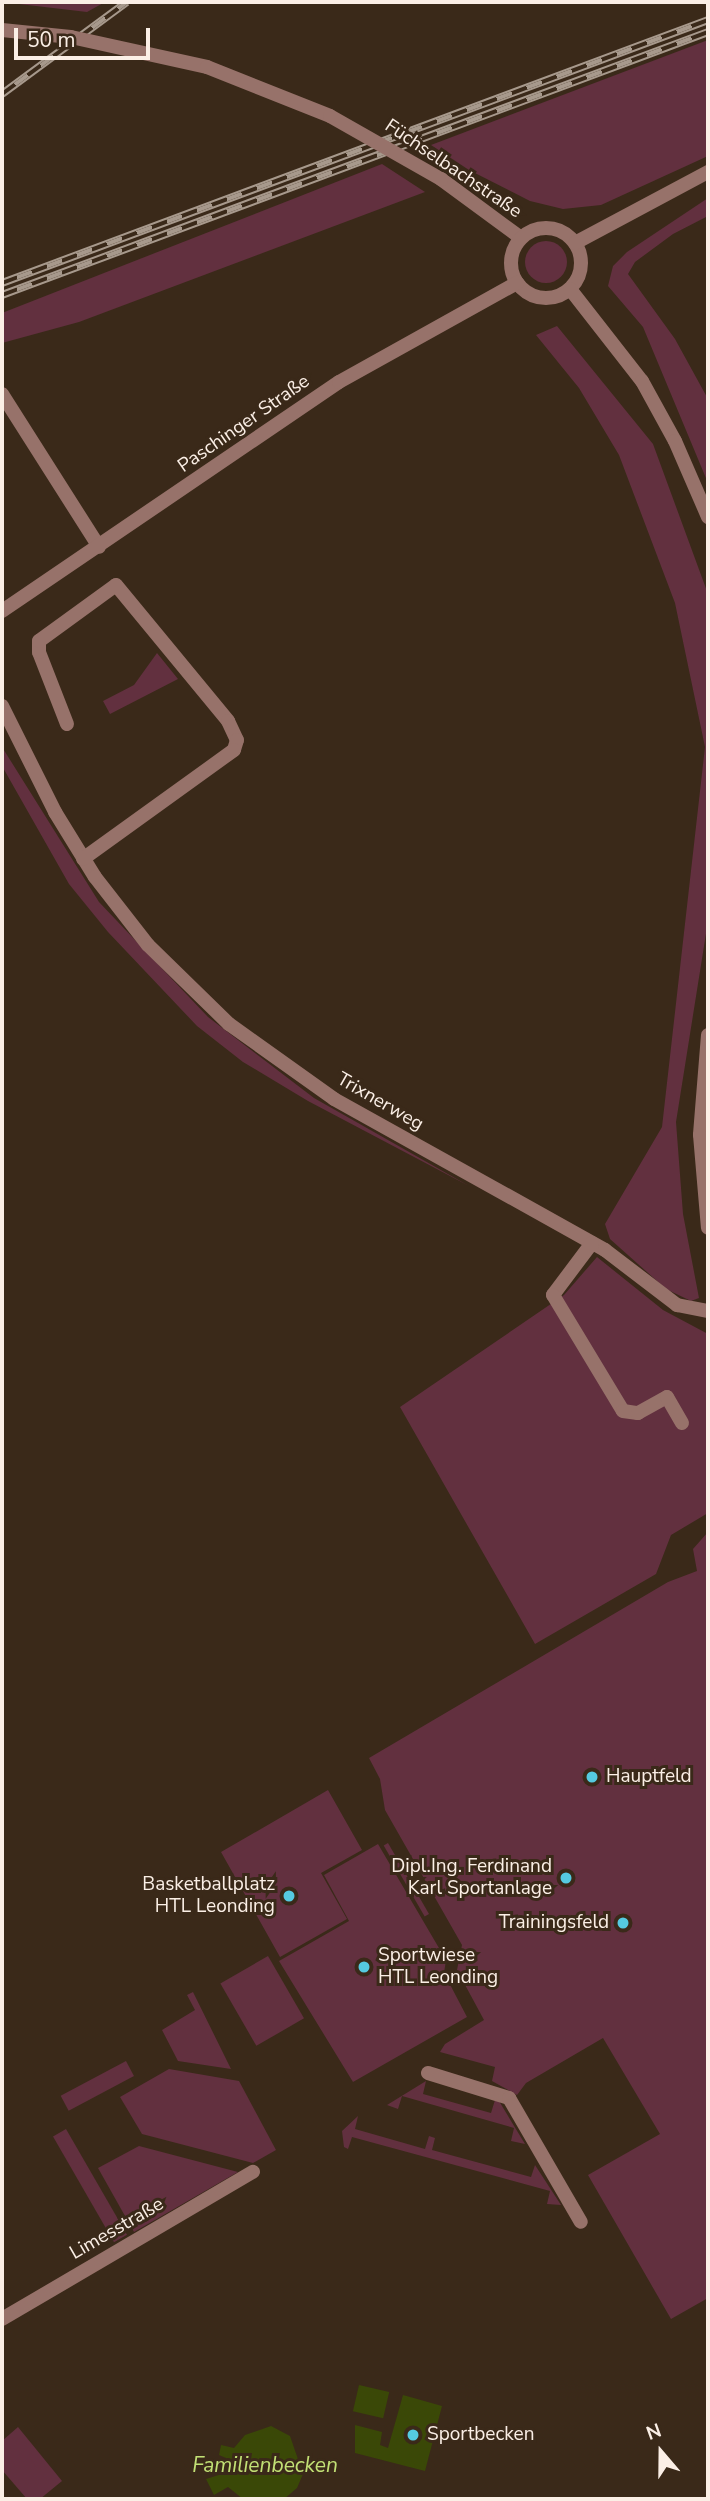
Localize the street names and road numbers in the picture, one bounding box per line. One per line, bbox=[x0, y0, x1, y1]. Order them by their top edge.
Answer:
street label: Füchselbachstraße bbox=[380, 115, 526, 223]
street label: Paschinger Straße bbox=[174, 370, 314, 478]
street label: Trixnerweg bbox=[333, 1068, 427, 1136]
street label: Limesstraße bbox=[66, 2193, 168, 2265]

